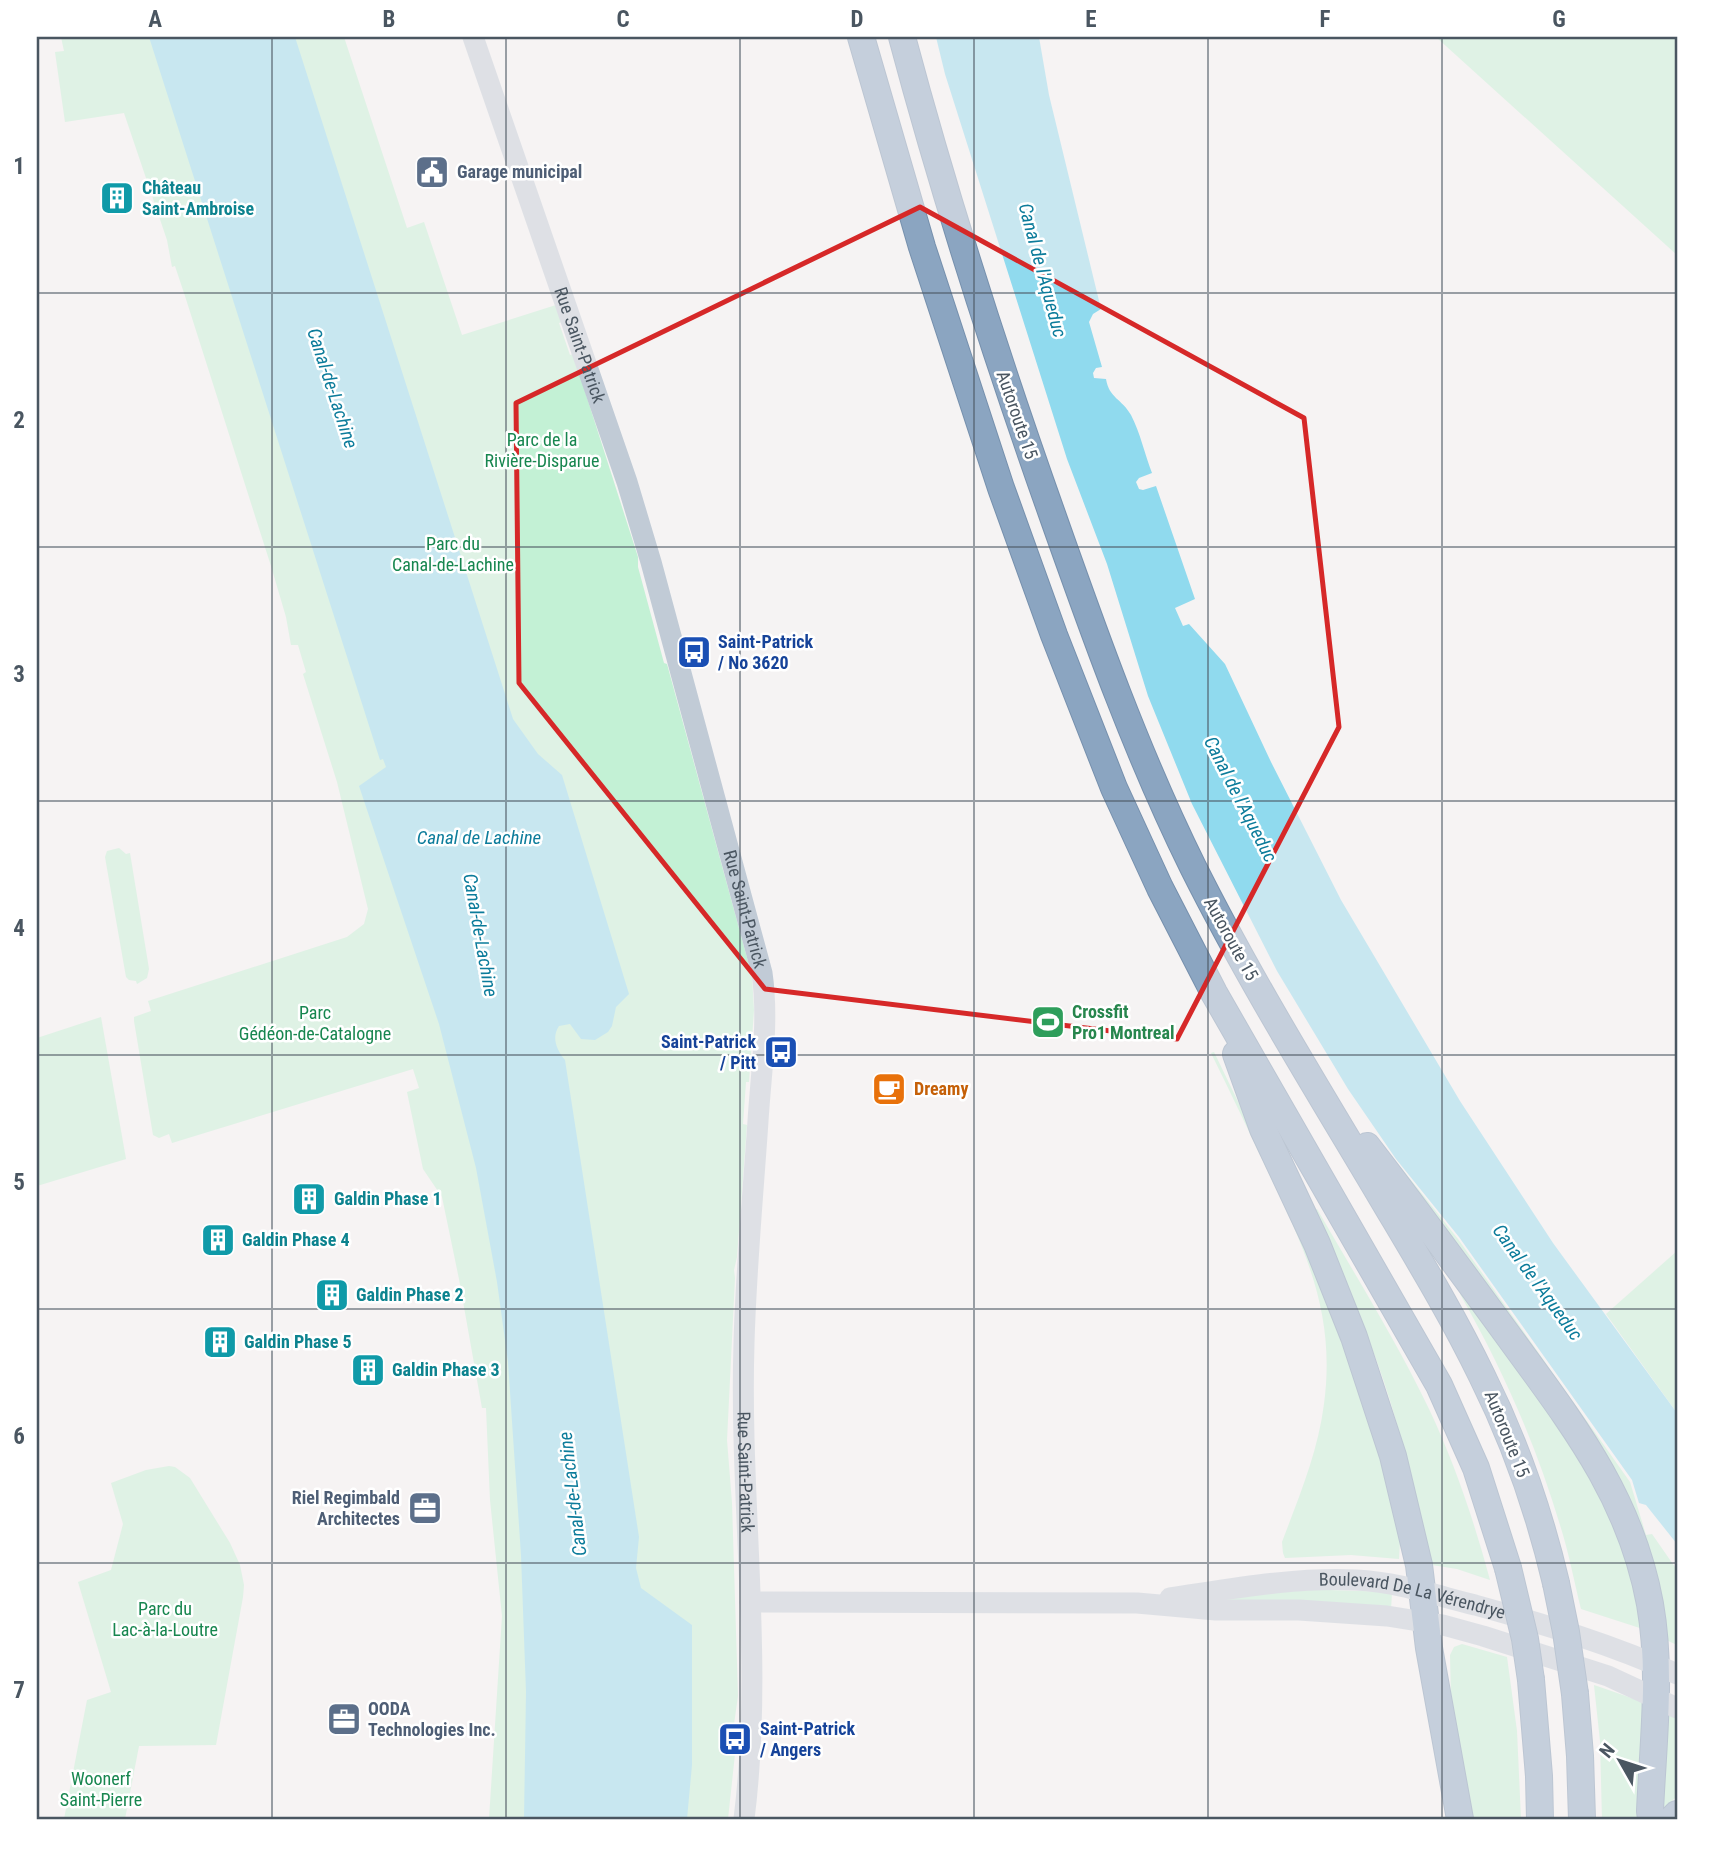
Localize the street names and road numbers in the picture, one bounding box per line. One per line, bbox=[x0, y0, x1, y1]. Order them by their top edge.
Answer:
street label: Rue Saint-Patrick bbox=[550, 284, 610, 406]
street label: Autoroute 15 bbox=[993, 368, 1042, 462]
street label: Rue Saint-Patrick bbox=[719, 848, 771, 970]
street label: Autoroute 15 bbox=[1200, 893, 1263, 984]
street label: Autoroute 15 bbox=[1481, 1387, 1534, 1480]
street label: Rue Saint-Patrick bbox=[733, 1411, 759, 1533]
street label: Boulevard De La Vérendrye bbox=[1319, 1569, 1508, 1623]

